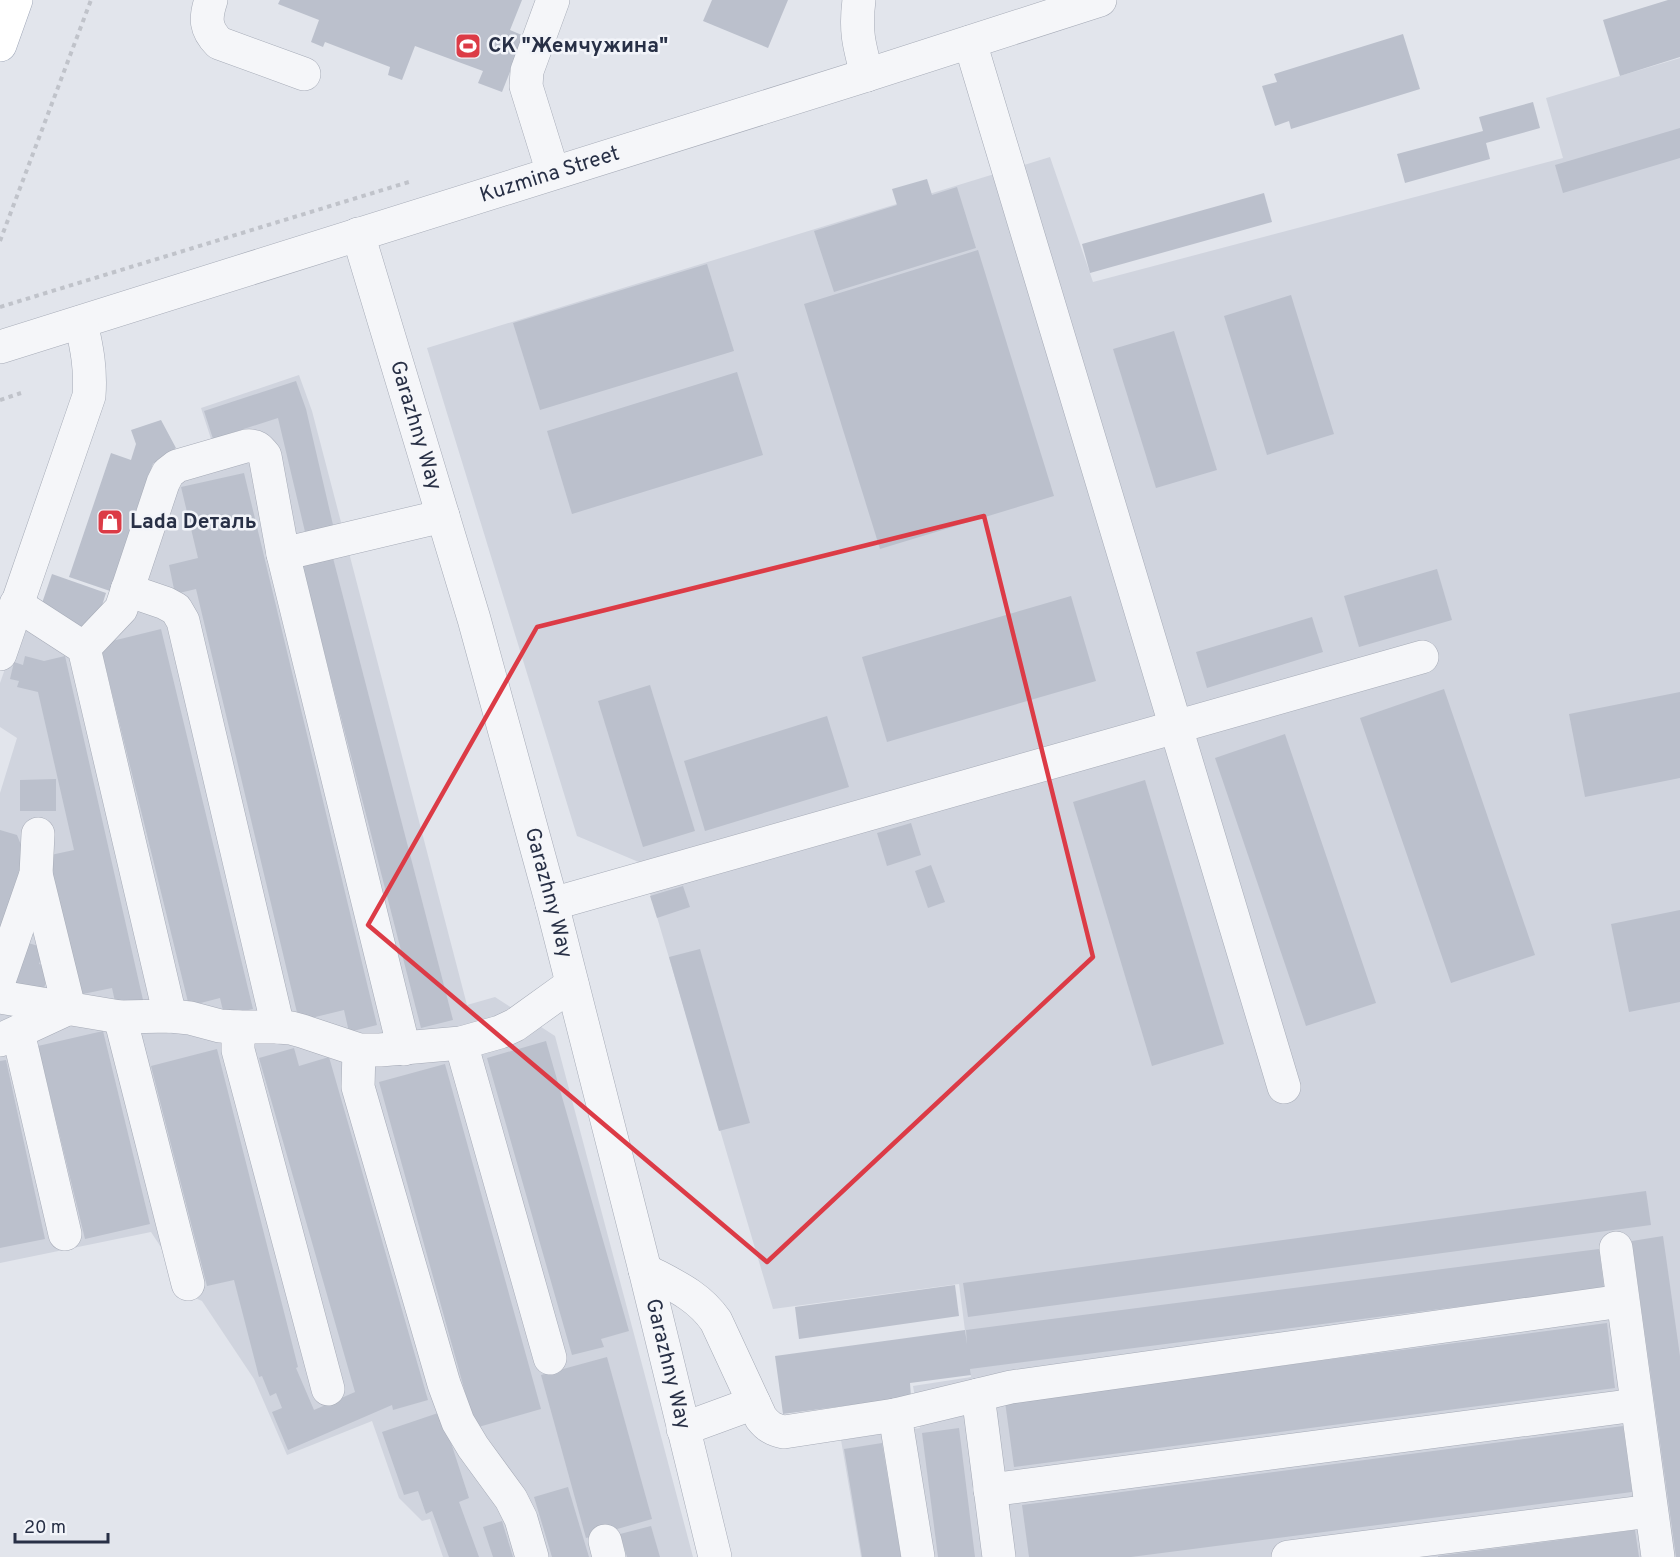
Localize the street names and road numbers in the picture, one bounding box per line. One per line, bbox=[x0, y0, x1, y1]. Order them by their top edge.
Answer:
street label: Kuzmina Street bbox=[476, 140, 623, 209]
street label: Garazhny Way bbox=[383, 357, 448, 494]
street label: Garazhny Way bbox=[518, 825, 579, 961]
street label: Garazhny Way bbox=[639, 1296, 697, 1432]

